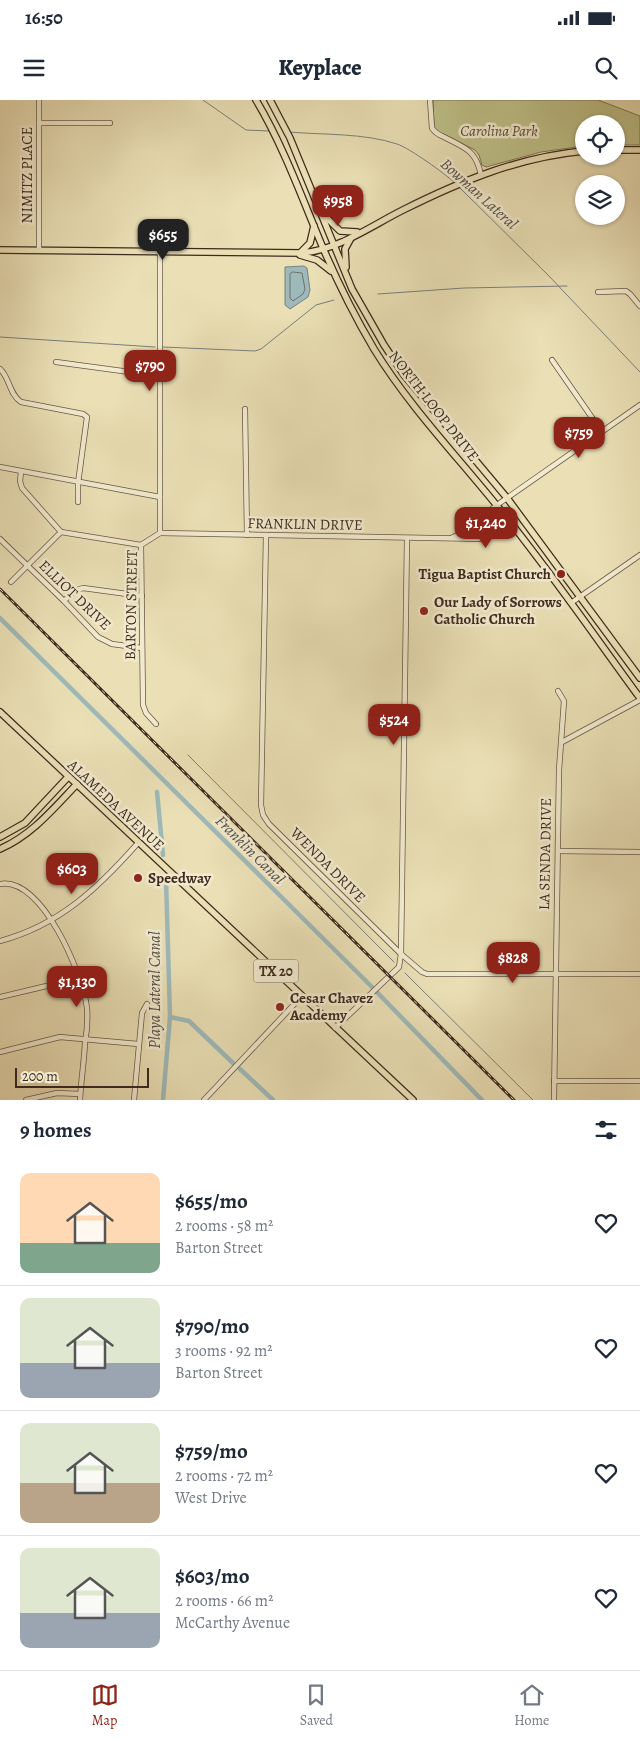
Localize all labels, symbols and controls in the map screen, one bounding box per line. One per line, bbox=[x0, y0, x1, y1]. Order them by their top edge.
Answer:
text: 16:50 bbox=[25, 5, 63, 31]
text: Keyplace bbox=[278, 53, 362, 83]
icon: menu bbox=[20, 54, 48, 82]
icon: search bbox=[592, 54, 620, 82]
map controls bbox=[575, 115, 625, 225]
button: locate bbox=[575, 115, 625, 165]
park label: Carolina Park bbox=[460, 121, 538, 141]
street label: NIMITZ PLACE bbox=[17, 127, 37, 223]
water label: Bowman Lateral bbox=[435, 153, 523, 235]
button: layers bbox=[575, 175, 625, 225]
pin: $958 bbox=[308, 184, 368, 227]
text: $958 bbox=[323, 190, 353, 212]
pin: $655 bbox=[133, 219, 193, 261]
text: $655 bbox=[149, 224, 177, 246]
street label: NORTH LOOP DRIVE bbox=[384, 346, 484, 466]
pin: $790 bbox=[120, 350, 180, 392]
text: $790 bbox=[135, 355, 165, 377]
pin: $759 bbox=[549, 416, 609, 459]
text: $759 bbox=[565, 422, 593, 444]
pin: $1,240 bbox=[445, 506, 527, 549]
text: $1,240 bbox=[466, 512, 506, 534]
street label: FRANKLIN DRIVE bbox=[247, 513, 363, 535]
street label: BARTON STREET bbox=[120, 549, 142, 660]
street label: ELLIOT DRIVE bbox=[34, 555, 116, 635]
place label: Tigua Baptist Church bbox=[419, 564, 551, 584]
marker: Tigua Baptist Church bbox=[555, 568, 567, 580]
place label: Our Lady of Sorrows Catholic Church bbox=[434, 592, 562, 629]
marker: Our Lady of Sorrows Catholic Church bbox=[418, 605, 430, 617]
pin: $524 bbox=[364, 704, 424, 746]
text: $524 bbox=[379, 709, 409, 731]
street label: ALAMEDA AVENUE bbox=[63, 754, 169, 855]
street label: LA SENDA DRIVE bbox=[534, 798, 556, 910]
water label: Franklin Canal bbox=[210, 810, 290, 890]
street label: WENDA DRIVE bbox=[285, 822, 370, 907]
pin: $603 bbox=[42, 852, 102, 895]
text: $603 bbox=[57, 858, 87, 880]
place label: Speedway bbox=[148, 868, 212, 888]
marker: Speedway bbox=[132, 872, 144, 884]
water label: Playa Lateral Canal bbox=[144, 931, 166, 1049]
pin: $828 bbox=[483, 942, 543, 984]
text: $828 bbox=[498, 947, 528, 969]
road number: TX 20 bbox=[254, 959, 298, 982]
pin: $1,130 bbox=[36, 966, 118, 1008]
text: $1,130 bbox=[58, 971, 96, 993]
place label: Cesar Chavez Academy bbox=[289, 988, 373, 1025]
marker: Cesar Chavez Academy bbox=[274, 1001, 286, 1013]
scale bar bbox=[15, 1065, 149, 1088]
text: 200 m bbox=[22, 1067, 58, 1086]
text: 9 homes bbox=[20, 1116, 91, 1144]
icon: filters bbox=[592, 1116, 620, 1144]
text: $655/mo bbox=[175, 1187, 248, 1215]
icon: home bbox=[60, 1193, 120, 1253]
icon: heart bbox=[592, 1209, 620, 1237]
text: 2 rooms · 58 m² bbox=[175, 1215, 273, 1237]
text: Barton Street bbox=[175, 1237, 263, 1259]
text: $790/mo bbox=[175, 1312, 249, 1340]
icon: home bbox=[60, 1318, 120, 1378]
icon: heart bbox=[592, 1334, 620, 1362]
text: 3 rooms · 92 m² bbox=[175, 1340, 273, 1362]
text: Barton Street bbox=[175, 1362, 263, 1384]
text: $759/mo bbox=[175, 1437, 248, 1465]
icon: home bbox=[60, 1443, 120, 1503]
icon: heart bbox=[592, 1459, 620, 1487]
text: 2 rooms · 72 m² bbox=[175, 1465, 273, 1487]
text: West Drive bbox=[175, 1487, 247, 1509]
text: $603/mo bbox=[175, 1562, 250, 1590]
icon: home bbox=[60, 1568, 120, 1628]
icon: heart bbox=[592, 1584, 620, 1612]
text: 2 rooms · 66 m² bbox=[175, 1590, 273, 1612]
text: McCarthy Avenue bbox=[175, 1612, 290, 1634]
tab: Map bbox=[91, 1681, 119, 1730]
tab: Saved bbox=[300, 1681, 333, 1730]
tab: Home bbox=[514, 1681, 549, 1730]

